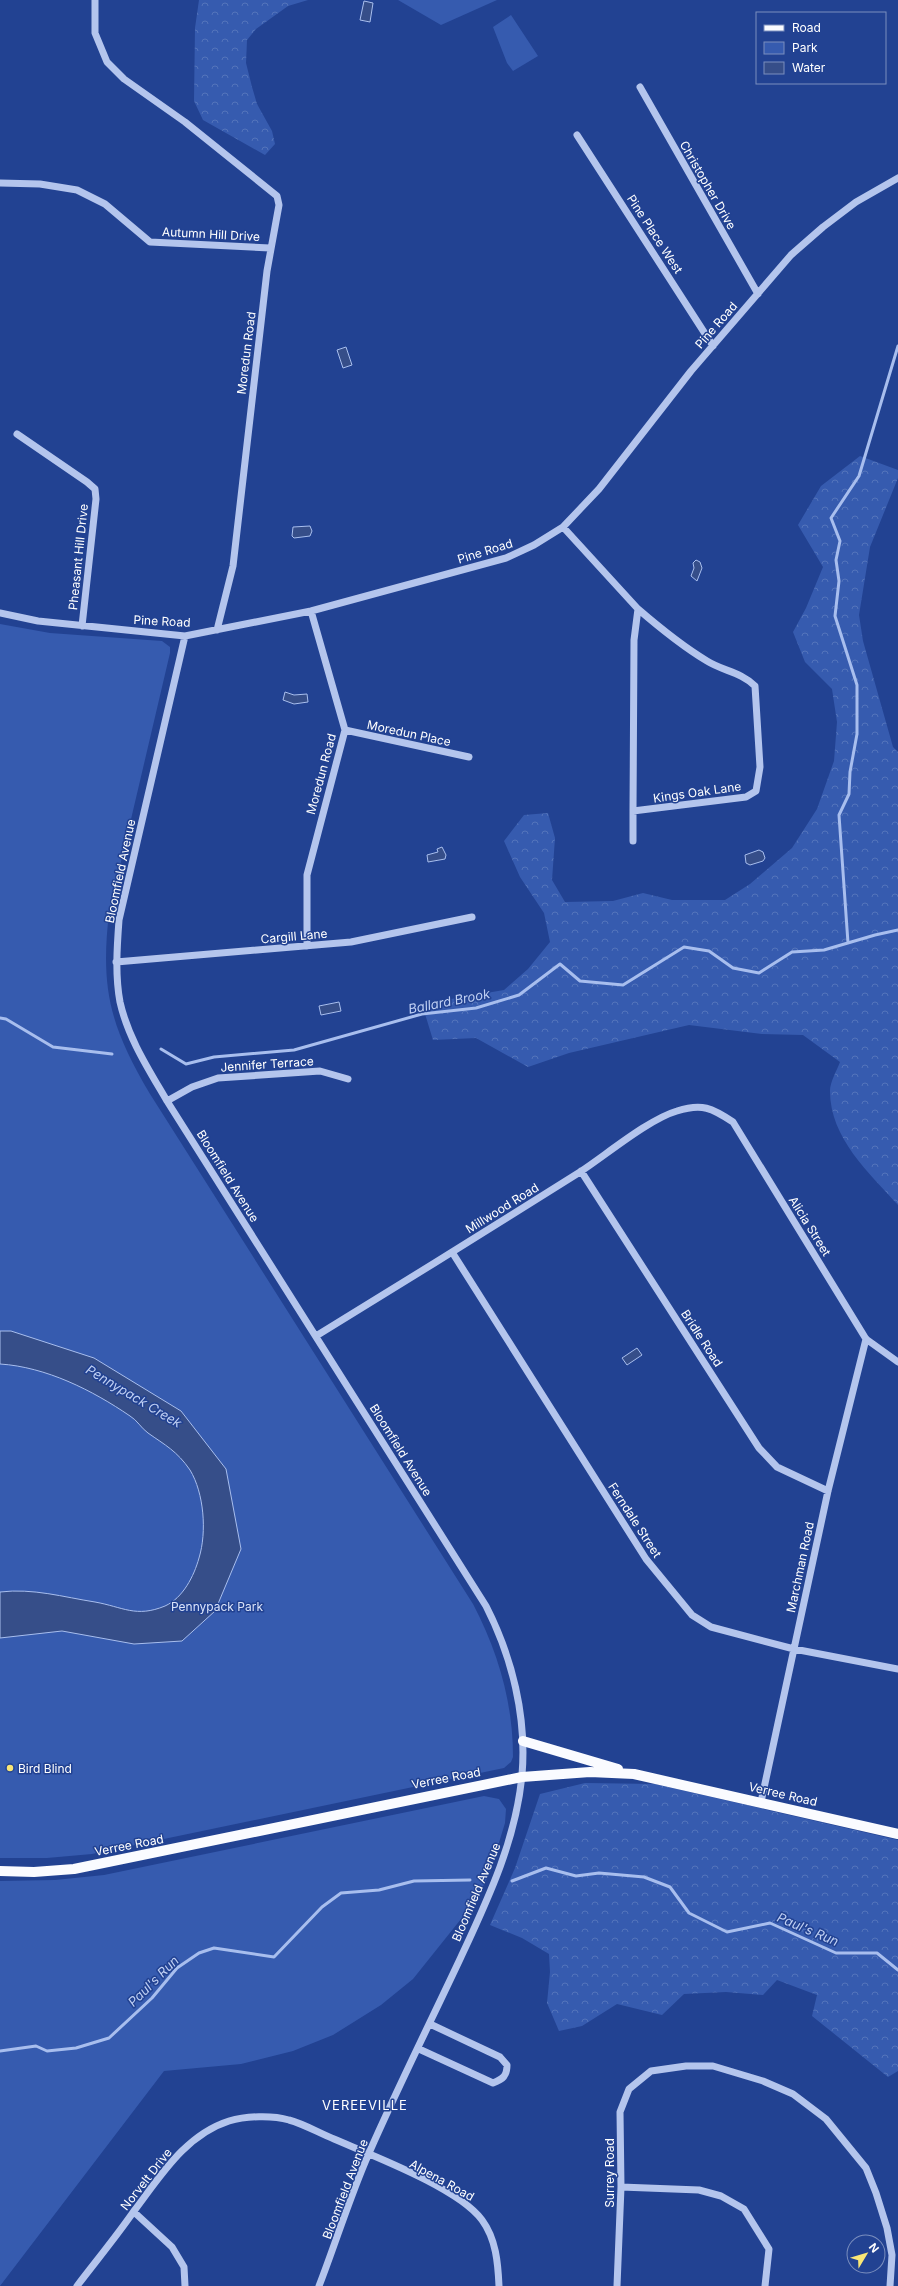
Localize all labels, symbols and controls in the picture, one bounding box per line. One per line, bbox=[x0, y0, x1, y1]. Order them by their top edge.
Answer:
legend bbox=[756, 12, 886, 84]
text: Road bbox=[792, 20, 821, 35]
text: Park bbox=[792, 40, 818, 55]
text: Water bbox=[792, 60, 826, 75]
street label: Christopher Drive bbox=[677, 138, 739, 232]
street label: Pine Place West bbox=[624, 192, 686, 276]
street label: Autumn Hill Drive bbox=[162, 224, 260, 244]
street label: Pine Road bbox=[692, 299, 740, 351]
street label: Moredun Road bbox=[233, 311, 259, 395]
street label: Pheasant Hill Drive bbox=[65, 503, 91, 611]
street label: Pine Road bbox=[456, 535, 514, 567]
street label: Pine Road bbox=[133, 612, 191, 630]
street label: Moredun Place bbox=[366, 717, 452, 749]
street label: Moredun Road bbox=[303, 732, 339, 816]
street label: Kings Oak Lane bbox=[652, 778, 742, 806]
street label: Bloomfield Avenue bbox=[102, 818, 138, 924]
street label: Cargill Lane bbox=[260, 926, 328, 946]
water label: Ballard Brook bbox=[407, 985, 492, 1017]
street label: Jennifer Terrace bbox=[220, 1053, 314, 1075]
street label: Bloomfield Avenue bbox=[194, 1127, 262, 1225]
street label: Millwood Road bbox=[463, 1180, 541, 1236]
street label: Alicia Street bbox=[786, 1193, 834, 1259]
street label: Bridle Road bbox=[678, 1307, 726, 1369]
water label: Pennypack Creek bbox=[83, 1361, 185, 1431]
street label: Bloomfield Avenue bbox=[367, 1401, 435, 1499]
street label: Ferndale Street bbox=[605, 1480, 665, 1560]
street label: Marchman Road bbox=[783, 1520, 817, 1614]
park label: Pennypack Park bbox=[171, 1599, 263, 1614]
place label: Bird Blind bbox=[18, 1761, 72, 1776]
marker: Bird Blind bbox=[5, 1763, 15, 1773]
street label: Verree Road bbox=[410, 1764, 482, 1792]
street label: Verree Road bbox=[747, 1779, 819, 1809]
street label: Verree Road bbox=[93, 1831, 165, 1859]
street label: Bloomfield Avenue bbox=[448, 1840, 504, 1944]
water label: Paul's Run bbox=[775, 1909, 841, 1949]
water label: Paul's Run bbox=[124, 1952, 182, 2010]
district label: VEREEVILLE bbox=[322, 2097, 408, 2113]
street label: Bloomfield Avenue bbox=[319, 2137, 371, 2241]
street label: Surrey Road bbox=[602, 2138, 617, 2208]
street label: Norvelt Drive bbox=[117, 2145, 175, 2213]
street label: Alpena Road bbox=[407, 2156, 477, 2204]
north arrow bbox=[846, 2234, 886, 2274]
text: N bbox=[866, 2240, 882, 2255]

